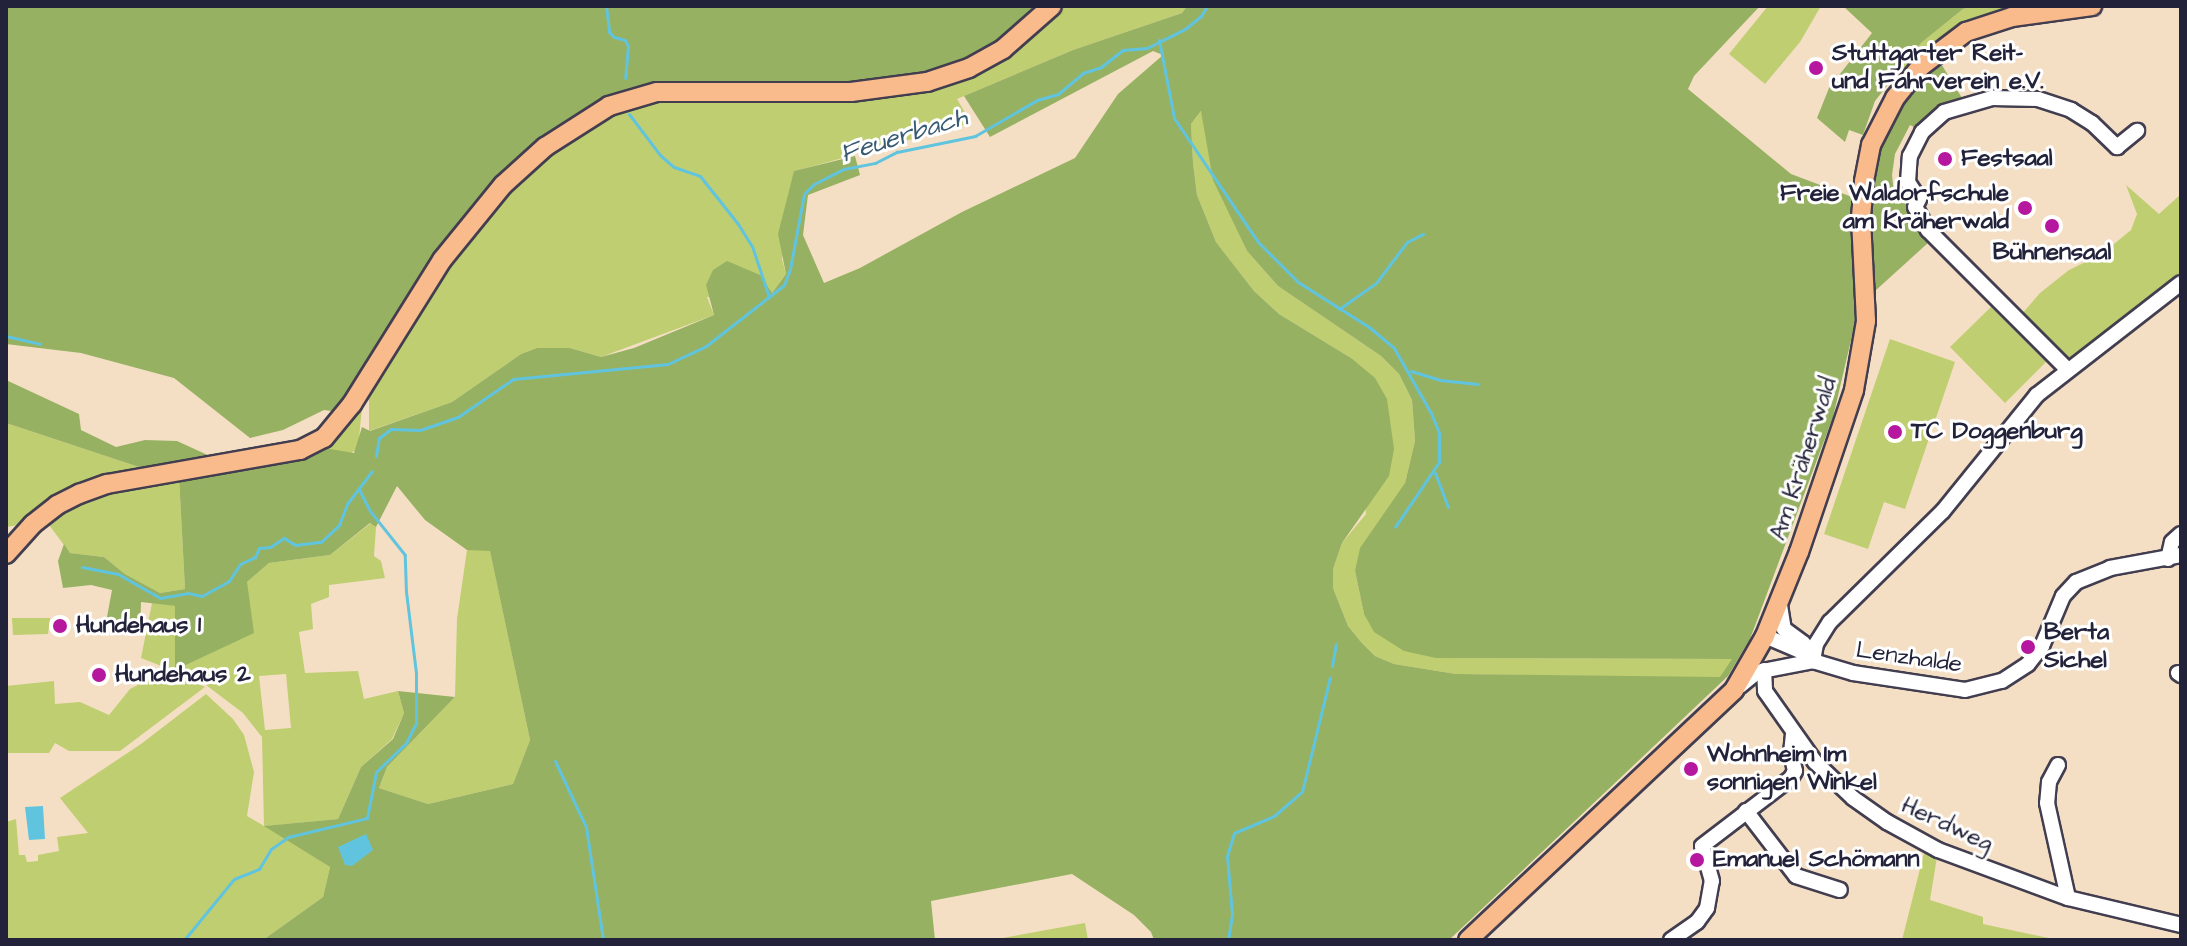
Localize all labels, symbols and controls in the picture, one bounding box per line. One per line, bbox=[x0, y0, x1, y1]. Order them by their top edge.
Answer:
place label: Stuttgarter Reit- und Fahrverein e.V. bbox=[1832, 40, 2044, 96]
marker: Stuttgarter Reit- und Fahrverein e.V. bbox=[1807, 59, 1825, 77]
water label: Feuerbach bbox=[837, 102, 971, 170]
place label: Festsaal bbox=[1961, 145, 2053, 173]
marker: Festsaal bbox=[1936, 150, 1954, 168]
place label: Freie Waldorfschule am Kräherwald bbox=[1780, 180, 2009, 236]
marker: Freie Waldorfschule am Kräherwald bbox=[2016, 199, 2034, 217]
marker: Bühnensaal bbox=[2043, 217, 2061, 235]
place label: Bühnensaal bbox=[1993, 239, 2111, 267]
street label: Am Kräherwald bbox=[1764, 374, 1844, 544]
place label: TC Doggenburg bbox=[1911, 418, 2083, 446]
marker: TC Doggenburg bbox=[1886, 423, 1904, 441]
place label: Hundehaus 1 bbox=[76, 612, 201, 640]
marker: Hundehaus 1 bbox=[51, 617, 69, 635]
place label: Berta Sichel bbox=[2044, 619, 2109, 675]
street label: Lenzhalde bbox=[1854, 636, 1964, 680]
marker: Berta Sichel bbox=[2019, 638, 2037, 656]
place label: Hundehaus 2 bbox=[115, 661, 251, 689]
marker: Hundehaus 2 bbox=[90, 666, 108, 684]
place label: Wohnheim Im sonnigen Winkel bbox=[1707, 741, 1877, 797]
marker: Wohnheim Im sonnigen Winkel bbox=[1682, 760, 1700, 778]
street label: Herdweg bbox=[1897, 791, 1997, 859]
place label: Emanuel Schömann bbox=[1713, 846, 1920, 874]
marker: Emanuel Schömann bbox=[1688, 851, 1706, 869]

